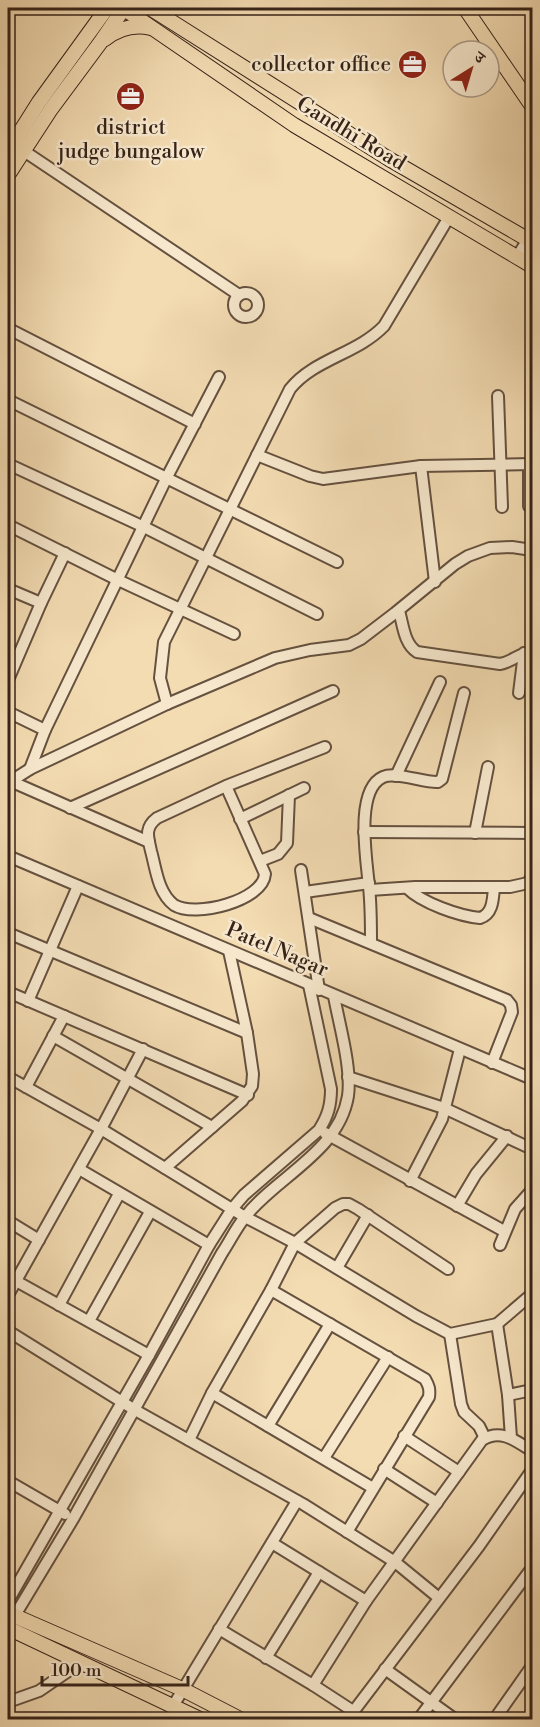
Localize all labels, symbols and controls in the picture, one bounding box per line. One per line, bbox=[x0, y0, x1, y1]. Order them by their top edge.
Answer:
north arrow bbox=[441, 39, 501, 99]
text: उ bbox=[469, 47, 490, 69]
office icon: collector office bbox=[396, 49, 428, 81]
place label: collector office bbox=[251, 52, 391, 78]
office icon: district judge bungalow bbox=[115, 81, 147, 113]
street label: Gandhi Road bbox=[292, 91, 410, 177]
place label: district judge bungalow bbox=[57, 115, 205, 165]
street label: Patel Nagar bbox=[222, 917, 332, 983]
scale bar bbox=[42, 1649, 188, 1687]
text: 100 m bbox=[51, 1659, 102, 1682]

